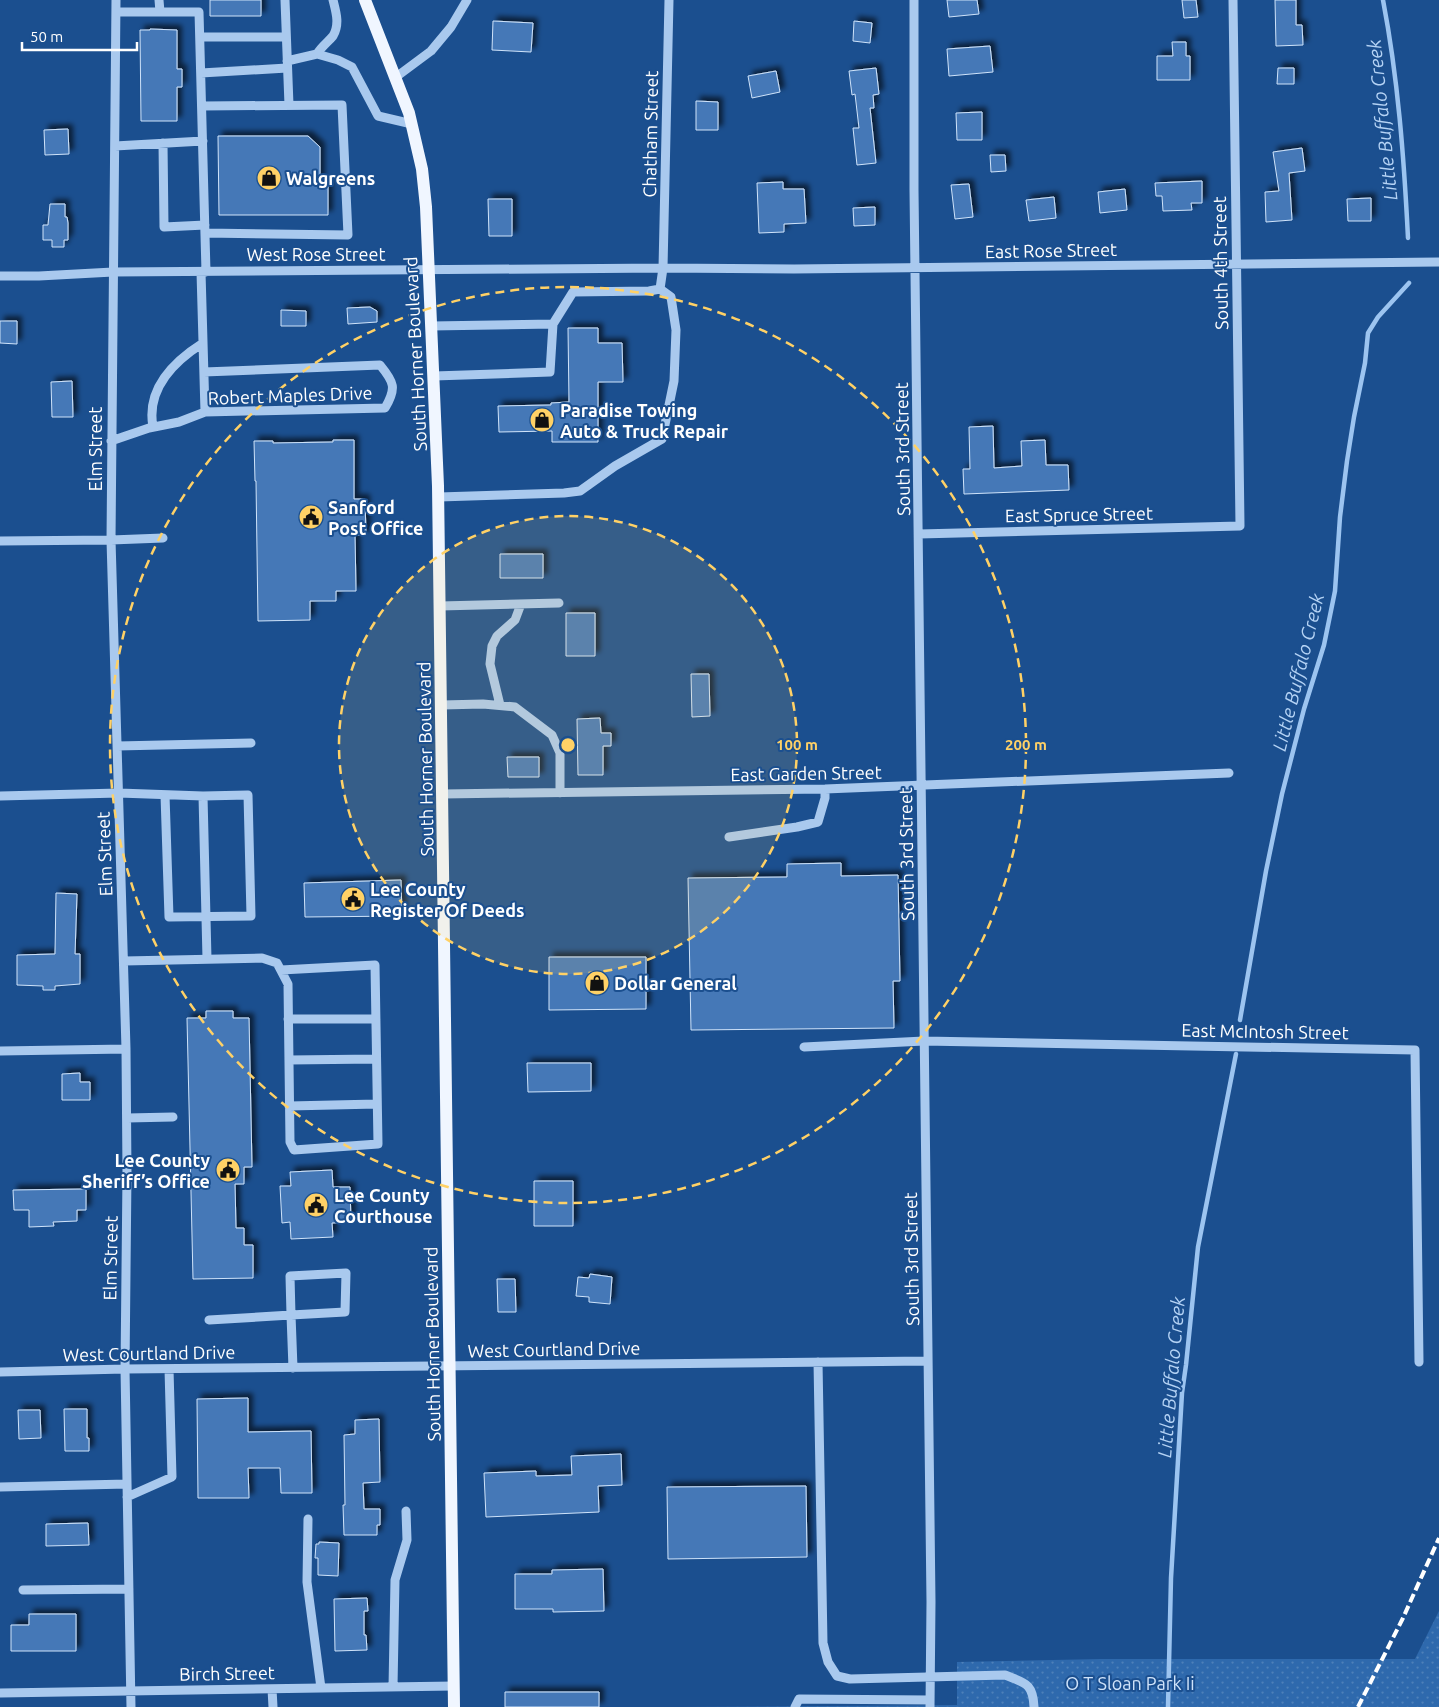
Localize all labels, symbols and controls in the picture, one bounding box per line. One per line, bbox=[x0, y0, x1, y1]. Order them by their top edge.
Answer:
scale bar bbox=[22, 20, 138, 52]
text: 50 m bbox=[30, 28, 63, 45]
water label: Little Buffalo Creek bbox=[1363, 38, 1401, 202]
street label: Chatham Street bbox=[639, 70, 661, 198]
shop icon: Walgreens bbox=[256, 165, 282, 191]
place label: Walgreens bbox=[286, 168, 375, 188]
street label: South 4th Street bbox=[1209, 196, 1231, 330]
street label: East Rose Street bbox=[985, 239, 1117, 261]
street label: West Rose Street bbox=[246, 244, 386, 264]
street label: South Horner Boulevard bbox=[400, 256, 430, 452]
street label: Robert Maples Drive bbox=[207, 382, 373, 408]
street label: South 3rd Street bbox=[891, 382, 913, 516]
place label: Paradise Towing Auto & Truck Repair bbox=[560, 400, 729, 441]
street label: Elm Street bbox=[85, 407, 105, 491]
shop icon: Paradise Towing Auto & Truck Repair bbox=[529, 407, 555, 433]
place label: Sanford Post Office bbox=[328, 497, 423, 538]
street label: East Spruce Street bbox=[1005, 503, 1153, 525]
public building icon: Sanford Post Office bbox=[298, 504, 324, 530]
water label: Little Buffalo Creek bbox=[1268, 591, 1328, 753]
street label: South Horner Boulevard bbox=[413, 661, 437, 857]
centre of rings bbox=[559, 736, 577, 754]
text: 100 m bbox=[776, 736, 818, 753]
text: 200 m bbox=[1005, 736, 1047, 753]
street label: East Garden Street bbox=[730, 762, 882, 784]
street label: South 3rd Street bbox=[895, 787, 917, 921]
street label: Elm Street bbox=[93, 811, 115, 897]
place label: Lee County Register Of Deeds bbox=[370, 879, 524, 920]
public building icon: Lee County Register Of Deeds bbox=[340, 886, 366, 912]
shop icon: Dollar General bbox=[584, 970, 610, 996]
place label: Dollar General bbox=[614, 973, 737, 993]
street label: East McIntosh Street bbox=[1181, 1020, 1349, 1042]
place label: Lee County Sheriff’s Office bbox=[82, 1150, 210, 1191]
public building icon: Lee County Sheriff’s Office bbox=[215, 1157, 241, 1183]
place label: Lee County Courthouse bbox=[334, 1185, 433, 1226]
public building icon: Lee County Courthouse bbox=[303, 1192, 329, 1218]
street label: South 3rd Street bbox=[900, 1192, 922, 1326]
street label: Elm Street bbox=[99, 1215, 121, 1301]
street label: South Horner Boulevard bbox=[420, 1246, 444, 1442]
water label: Little Buffalo Creek bbox=[1153, 1295, 1189, 1459]
street label: West Courtland Drive bbox=[468, 1337, 640, 1361]
street label: West Courtland Drive bbox=[63, 1341, 235, 1365]
street label: Birch Street bbox=[179, 1662, 275, 1684]
park label: O T Sloan Park Ii bbox=[1065, 1673, 1195, 1693]

